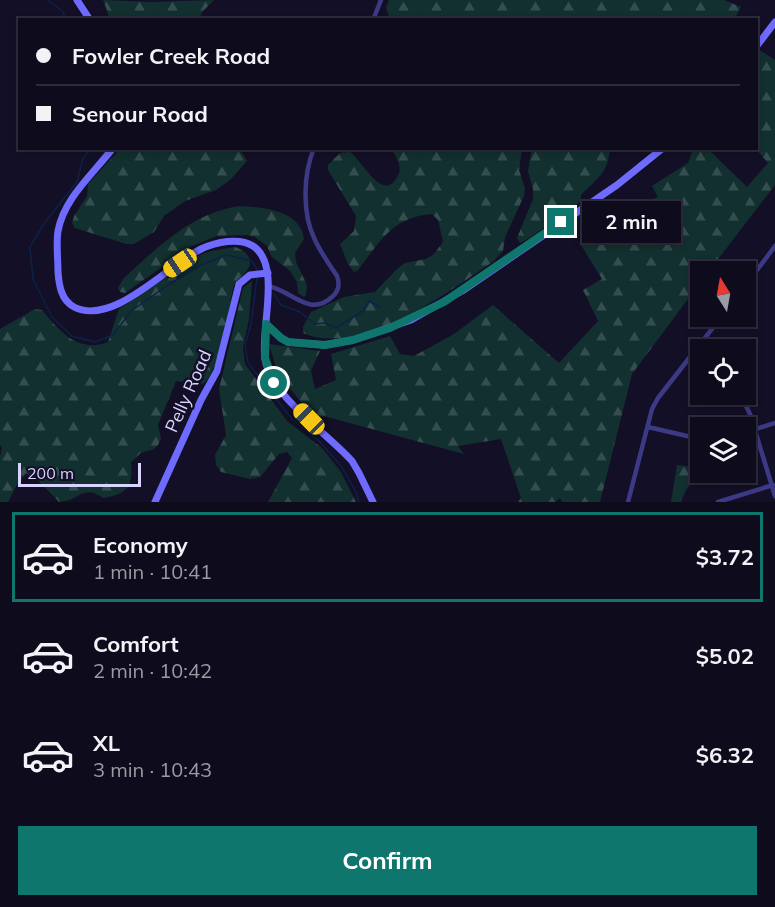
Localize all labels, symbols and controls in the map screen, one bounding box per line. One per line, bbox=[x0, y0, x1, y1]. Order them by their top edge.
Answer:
text: Fowler Creek Road bbox=[72, 42, 270, 70]
text: Senour Road bbox=[72, 100, 208, 128]
callout: 2 min bbox=[582, 201, 681, 243]
route end bbox=[547, 208, 574, 235]
text: 2 min bbox=[605, 209, 658, 234]
car bbox=[160, 245, 200, 281]
north arrow bbox=[690, 261, 756, 327]
map controls bbox=[690, 261, 756, 483]
button: locate bbox=[690, 339, 756, 405]
street label: Pelly Road bbox=[160, 346, 216, 436]
route start bbox=[260, 369, 287, 396]
car bbox=[290, 400, 328, 438]
button: layers bbox=[690, 417, 756, 483]
scale bar bbox=[18, 460, 141, 487]
text: 200 m bbox=[27, 463, 74, 483]
icon: car bbox=[21, 530, 75, 584]
text: Economy bbox=[93, 531, 188, 559]
text: $3.72 bbox=[696, 543, 754, 571]
text: 1 min · 10:41 bbox=[93, 559, 212, 584]
icon: car bbox=[21, 629, 75, 683]
text: Comfort bbox=[93, 630, 179, 658]
text: $5.02 bbox=[696, 642, 754, 670]
text: 2 min · 10:42 bbox=[93, 658, 212, 683]
icon: car bbox=[21, 728, 75, 782]
text: XL bbox=[93, 729, 120, 757]
text: $6.32 bbox=[696, 741, 754, 769]
text: 3 min · 10:43 bbox=[93, 757, 212, 782]
button: Confirm bbox=[18, 826, 757, 895]

